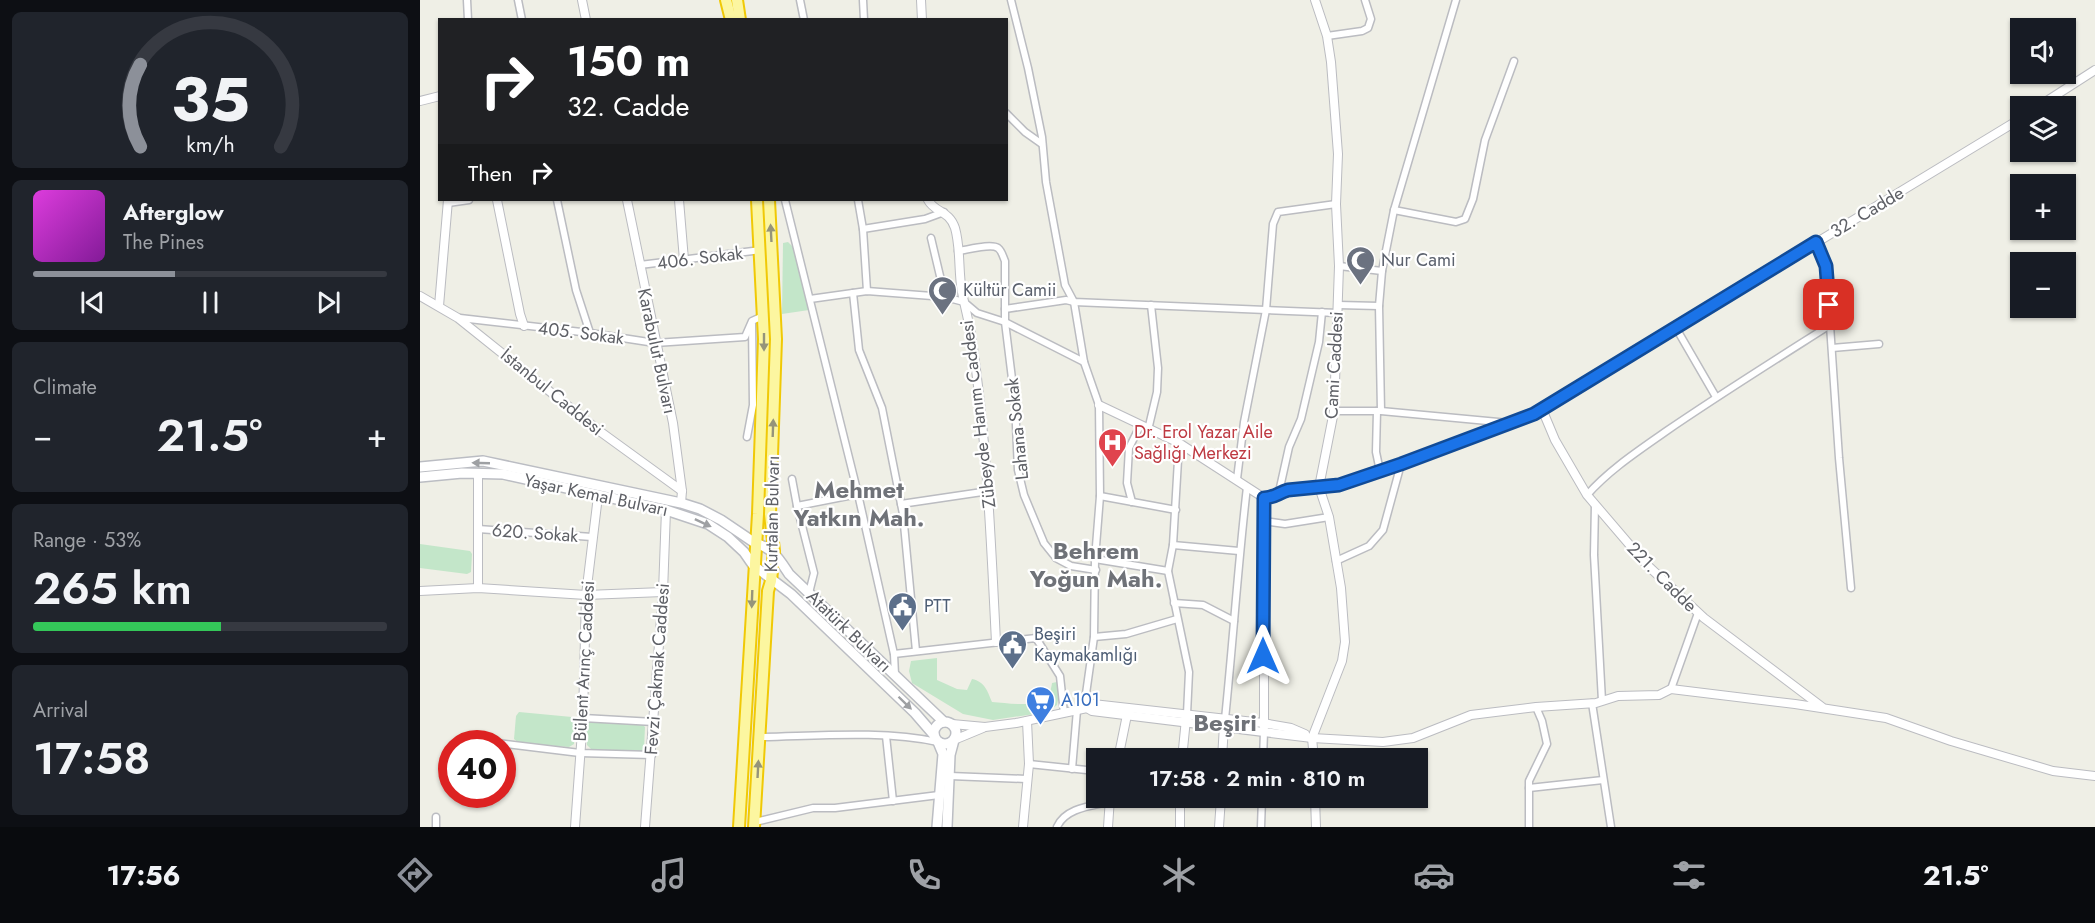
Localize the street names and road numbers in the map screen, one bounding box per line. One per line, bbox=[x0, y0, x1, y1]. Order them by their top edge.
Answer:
street label: 32. Cadde bbox=[1825, 180, 1909, 244]
street label: 406. Sokak bbox=[655, 240, 745, 276]
street label: Karabulut Bulvarı bbox=[631, 286, 683, 416]
street label: Cami Caddesi bbox=[1318, 310, 1350, 420]
street label: 405. Sokak bbox=[537, 315, 626, 351]
street label: Zübeyde Hanım Caddesi bbox=[954, 319, 1002, 509]
street label: İstanbul Caddesi bbox=[495, 342, 609, 442]
street label: Lahana Sokak bbox=[999, 377, 1035, 481]
street label: Kurtalan Bulvarı bbox=[758, 455, 786, 573]
street label: Yaşar Kemal Bulvarı bbox=[522, 467, 670, 523]
street label: 620. Sokak bbox=[491, 517, 579, 549]
street label: 221. Cadde bbox=[1621, 536, 1703, 618]
street label: Bülent Arınç Caddesi bbox=[567, 580, 601, 742]
street label: Fevzi Çakmak Caddesi bbox=[638, 582, 676, 756]
street label: Atatürk Bulvarı bbox=[801, 584, 897, 678]

